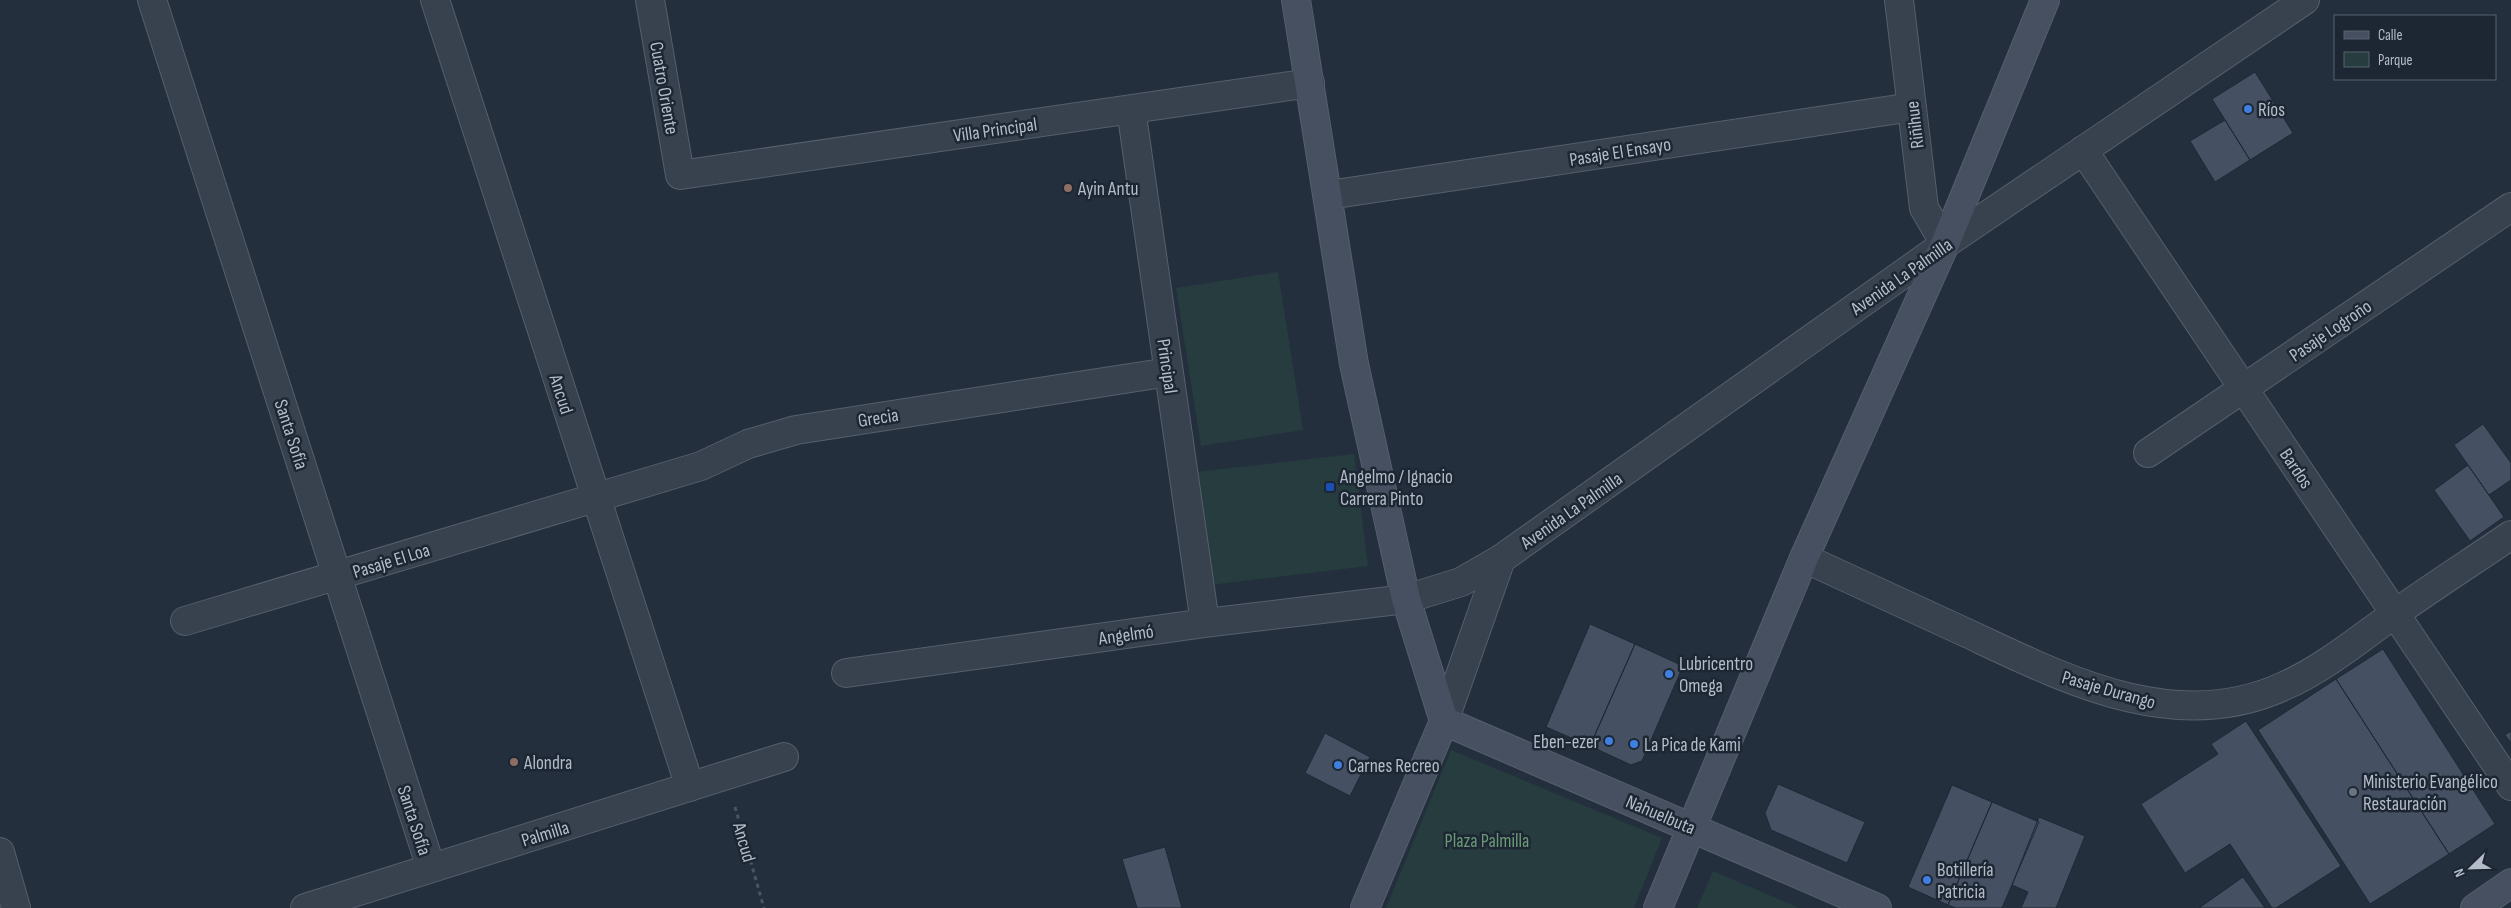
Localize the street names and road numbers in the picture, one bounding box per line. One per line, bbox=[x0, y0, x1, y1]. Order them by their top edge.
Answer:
street label: Cuatro Oriente bbox=[644, 40, 683, 136]
street label: Riñihue bbox=[1901, 100, 1930, 150]
street label: Villa Principal bbox=[952, 113, 1039, 148]
street label: Pasaje El Ensayo bbox=[1568, 133, 1673, 172]
street label: Avenida La Palmilla bbox=[1846, 234, 1957, 321]
street label: Pasaje Logroño bbox=[2285, 295, 2376, 367]
street label: Principal bbox=[1151, 337, 1182, 395]
street label: Ancud bbox=[543, 371, 578, 417]
street label: Santa Sofía bbox=[269, 397, 313, 472]
street label: Grecia bbox=[856, 404, 900, 433]
street label: Bardos bbox=[2274, 444, 2318, 493]
street label: Avenida La Palmilla bbox=[1516, 468, 1627, 555]
street label: Pasaje El Loa bbox=[350, 539, 433, 584]
street label: Angelmó bbox=[1096, 620, 1155, 651]
street label: Pasaje Durango bbox=[2059, 666, 2158, 715]
street label: Santa Sofía bbox=[392, 783, 436, 858]
street label: Nahuelbuta bbox=[1622, 791, 1699, 840]
street label: Palmilla bbox=[519, 816, 572, 853]
street label: Ancud bbox=[727, 819, 760, 865]

